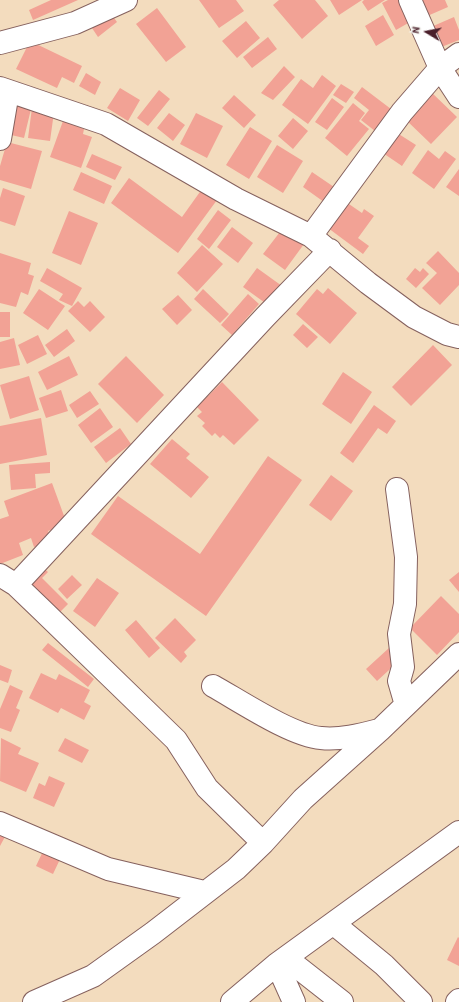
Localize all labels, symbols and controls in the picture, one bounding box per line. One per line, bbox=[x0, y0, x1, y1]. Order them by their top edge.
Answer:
north arrow bbox=[407, 12, 447, 52]
text: N bbox=[408, 26, 423, 34]

